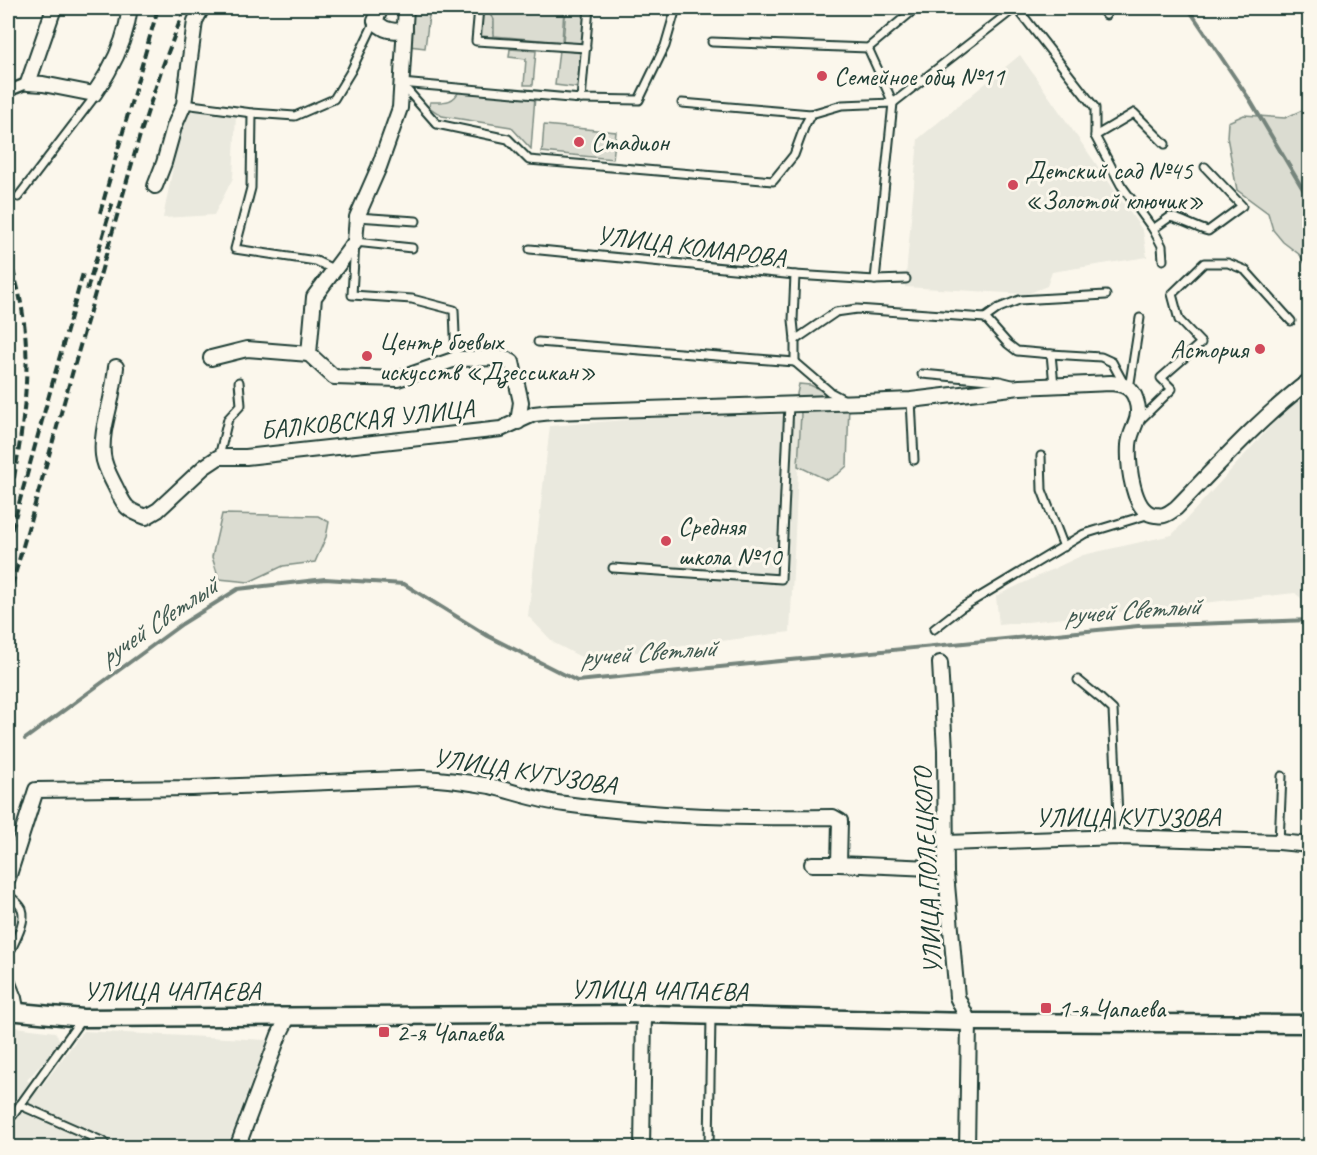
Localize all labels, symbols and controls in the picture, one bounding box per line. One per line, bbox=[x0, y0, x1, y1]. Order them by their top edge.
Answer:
place label: Семейное общ №11 bbox=[834, 60, 1006, 93]
marker: Семейное общ №11 bbox=[815, 69, 829, 83]
place label: Стадион bbox=[591, 126, 671, 159]
marker: Стадион bbox=[572, 135, 586, 149]
place label: Детский сад №45 «Золотой ключик» bbox=[1025, 154, 1204, 217]
marker: Детский сад №45 «Золотой ключик» bbox=[1006, 178, 1020, 192]
street label: УЛИЦА КОМАРОВА bbox=[595, 219, 789, 275]
place label: Центр боевых искусств «Дзессикан» bbox=[379, 325, 596, 389]
place label: Астория bbox=[1170, 333, 1250, 366]
marker: Астория bbox=[1253, 342, 1267, 356]
marker: Центр боевых искусств «Дзессикан» bbox=[360, 349, 374, 363]
street label: БАЛКОВСКАЯ УЛИЦА bbox=[259, 392, 478, 447]
place label: Средняя школа №10 bbox=[678, 510, 784, 573]
marker: Средняя школа №10 bbox=[659, 534, 673, 548]
water label: ручей Светлый bbox=[92, 566, 228, 673]
water label: ручей Светлый bbox=[1063, 588, 1206, 632]
water label: ручей Светлый bbox=[579, 630, 722, 674]
street label: УЛИЦА КУТУЗОВА bbox=[431, 741, 621, 803]
street label: УЛИЦА ПОЛЕЦКОГО bbox=[905, 764, 949, 975]
street label: УЛИЦА КУТУЗОВА bbox=[1036, 801, 1222, 834]
street label: УЛИЦА ЧАПАЕВА bbox=[570, 972, 750, 1009]
street label: УЛИЦА ЧАПАЕВА bbox=[84, 975, 262, 1008]
place label: 1-я Чапаева bbox=[1058, 992, 1167, 1025]
marker: 1-я Чапаева bbox=[1039, 1001, 1053, 1015]
place label: 2-я Чапаева bbox=[396, 1016, 505, 1049]
marker: 2-я Чапаева bbox=[377, 1025, 391, 1039]

